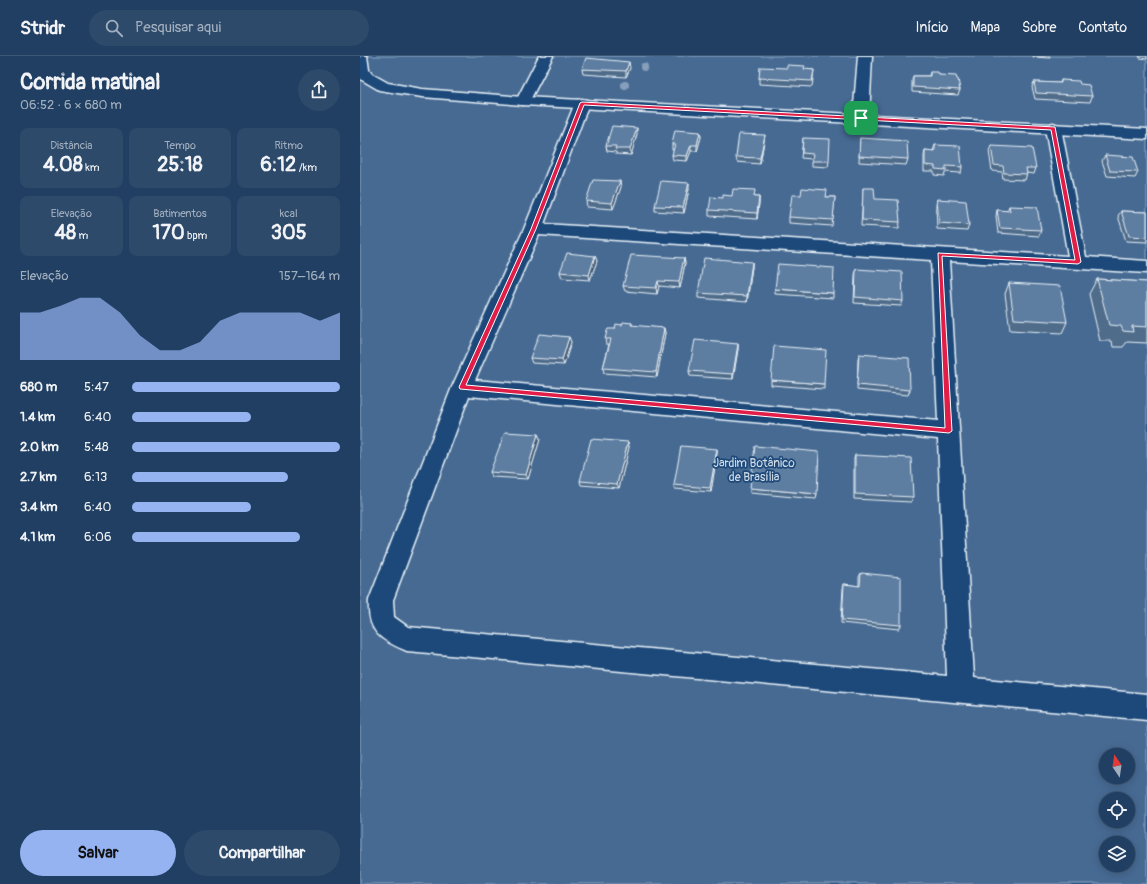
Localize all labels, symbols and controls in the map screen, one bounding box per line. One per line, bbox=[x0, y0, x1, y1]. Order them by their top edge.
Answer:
search box bbox=[89, 10, 369, 46]
text: Stridr bbox=[20, 16, 65, 40]
icon: search bbox=[103, 17, 125, 39]
text: Pesquisar aqui bbox=[135, 18, 221, 37]
text: Início bbox=[915, 19, 948, 36]
text: Mapa bbox=[970, 19, 1000, 36]
text: Sobre bbox=[1022, 19, 1056, 36]
text: Contato bbox=[1078, 19, 1127, 36]
text: Corrida matinal bbox=[20, 68, 160, 96]
button: share bbox=[298, 69, 340, 111]
text: 06:52 · 6 × 680 m bbox=[20, 97, 122, 113]
pin bbox=[844, 101, 878, 135]
icon: arrive bbox=[850, 107, 872, 129]
text: Distância bbox=[50, 139, 92, 152]
text: Tempo bbox=[164, 139, 196, 152]
text: Ritmo bbox=[274, 139, 303, 152]
text: 4.08 bbox=[43, 152, 83, 177]
text: 25:18 bbox=[157, 152, 203, 177]
text: 6:12 bbox=[260, 152, 296, 177]
text: km bbox=[83, 161, 100, 174]
text: /km bbox=[296, 161, 317, 174]
text: Elevação bbox=[51, 207, 92, 220]
text: Batimentos bbox=[153, 207, 207, 220]
text: kcal bbox=[280, 207, 298, 220]
text: 48 bbox=[54, 220, 76, 245]
text: 170 bbox=[153, 220, 185, 245]
text: 305 bbox=[271, 220, 306, 245]
text: m bbox=[76, 229, 88, 242]
text: bpm bbox=[185, 229, 207, 242]
text: Elevação bbox=[20, 268, 69, 284]
text: 157–164 m bbox=[279, 268, 340, 284]
text: 680 m bbox=[20, 379, 57, 395]
text: 5:47 bbox=[84, 379, 109, 395]
text: 1.4 km bbox=[20, 409, 55, 425]
text: 6:40 bbox=[84, 409, 111, 425]
text: 2.0 km bbox=[20, 439, 59, 455]
text: 5:48 bbox=[84, 439, 109, 455]
park label: Jardim Botânico de Brasília bbox=[713, 456, 795, 485]
text: 2.7 km bbox=[20, 469, 57, 485]
text: 6:13 bbox=[84, 469, 107, 485]
text: 3.4 km bbox=[20, 499, 57, 515]
text: 6:40 bbox=[84, 499, 111, 515]
text: 4.1 km bbox=[20, 529, 55, 545]
text: 6:06 bbox=[84, 529, 111, 545]
north arrow bbox=[1099, 748, 1135, 784]
map controls bbox=[1099, 748, 1135, 872]
button: locate bbox=[1099, 792, 1135, 828]
button: Salvar bbox=[20, 830, 176, 876]
button: Compartilhar bbox=[184, 830, 340, 876]
button: layers bbox=[1099, 836, 1135, 872]

